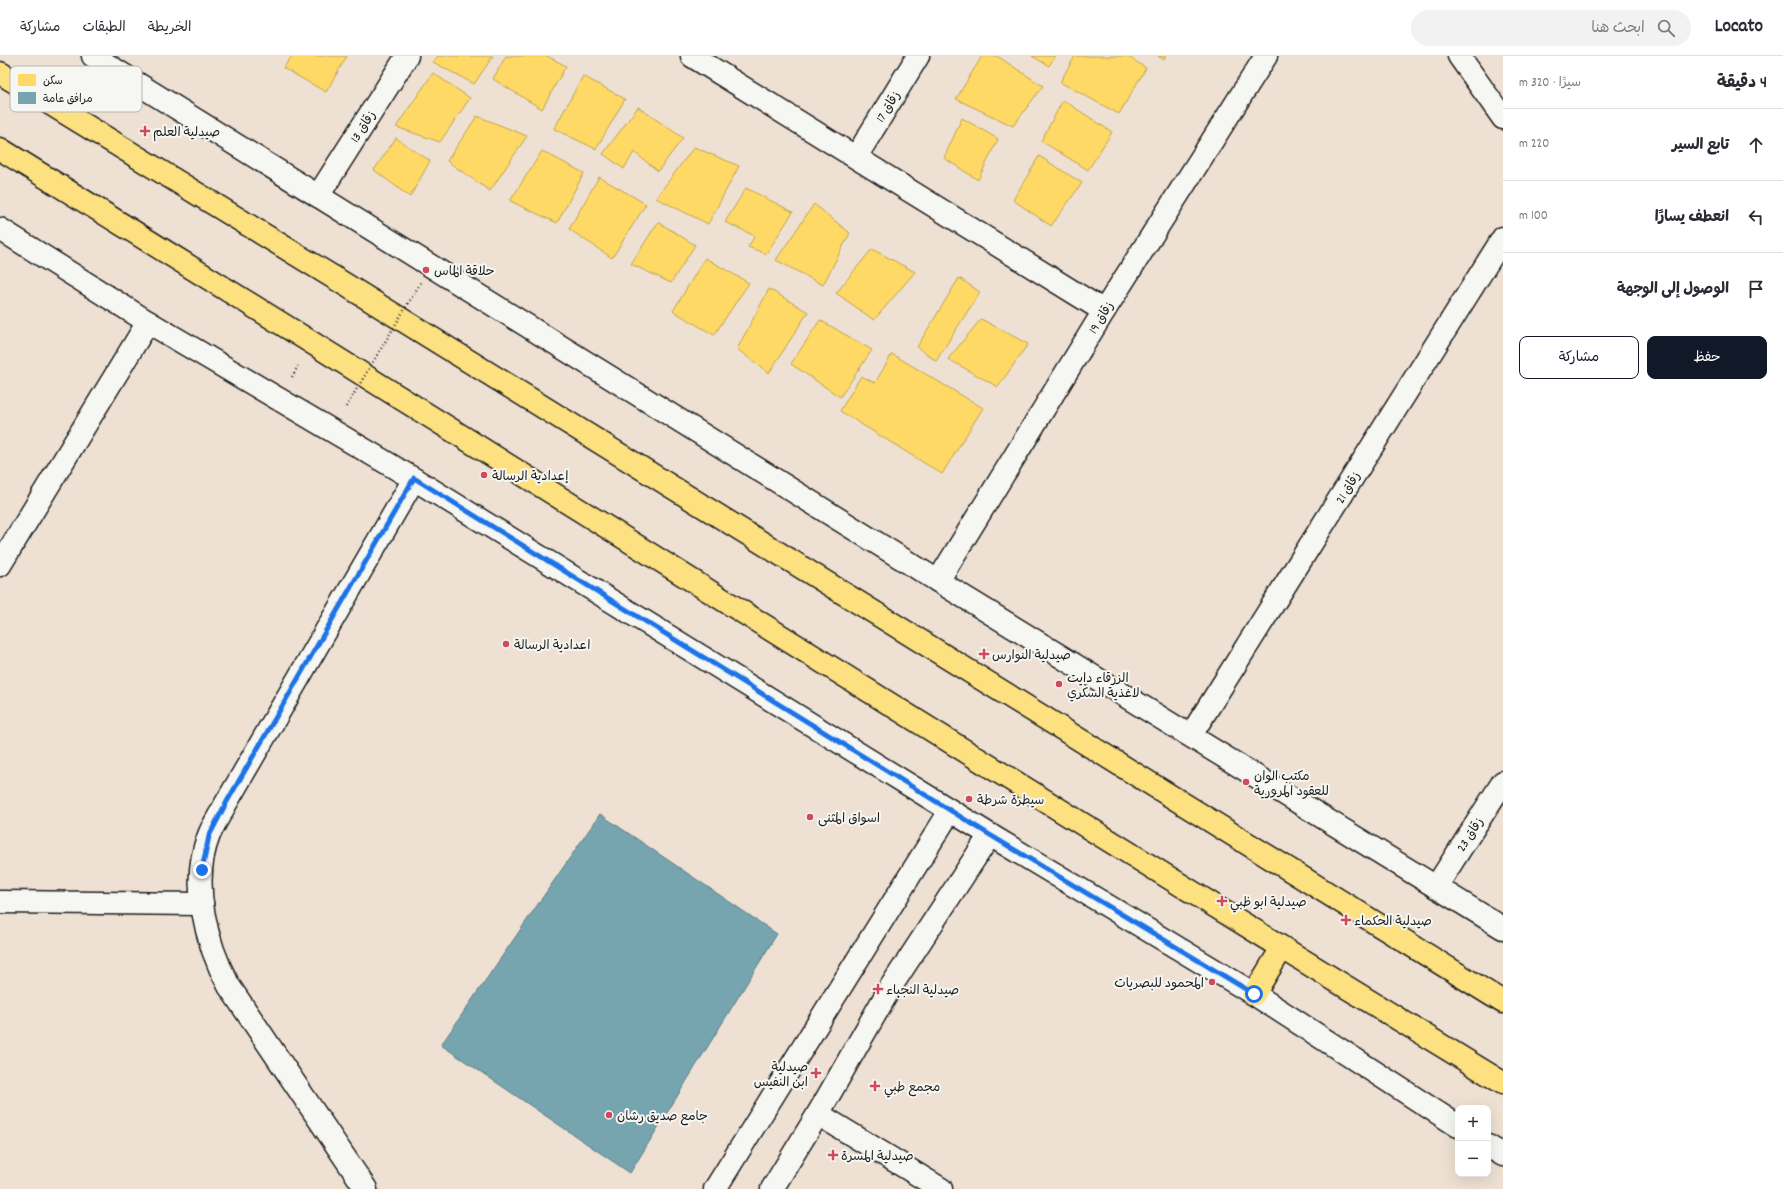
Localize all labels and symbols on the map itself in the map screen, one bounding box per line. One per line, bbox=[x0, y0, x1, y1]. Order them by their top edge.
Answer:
legend bbox=[10, 66, 142, 112]
text: سكن bbox=[43, 74, 63, 90]
street label: زقاق 17 bbox=[872, 88, 906, 127]
text: مرافق عامة bbox=[43, 92, 93, 108]
street label: زقاق 13 bbox=[347, 108, 382, 147]
place label: صيدلية العلم bbox=[153, 124, 220, 143]
marker: صيدلية العلم bbox=[140, 126, 150, 136]
place label: حلاقة الماس bbox=[434, 263, 495, 282]
marker: حلاقة الماس bbox=[421, 265, 431, 275]
street label: زقاق 19 bbox=[1085, 298, 1119, 338]
place label: إعدادية الرسالة bbox=[492, 468, 568, 487]
street label: زقاق 21 bbox=[1332, 469, 1366, 508]
marker: إعدادية الرسالة bbox=[479, 470, 489, 480]
place label: اعدادية الرسالة bbox=[514, 637, 590, 656]
marker: اعدادية الرسالة bbox=[501, 639, 511, 649]
place label: صيدلية النوارس bbox=[992, 647, 1071, 666]
marker: صيدلية النوارس bbox=[979, 649, 989, 659]
place label: الزرقاء دايت لاغذية السكري bbox=[1067, 670, 1140, 704]
marker: الزرقاء دايت لاغذية السكري bbox=[1054, 679, 1064, 689]
place label: مكتب الوان للعقود المرورية bbox=[1254, 768, 1329, 802]
marker: مكتب الوان للعقود المرورية bbox=[1241, 777, 1251, 787]
place label: سيطرة شرطة bbox=[977, 792, 1044, 811]
marker: سيطرة شرطة bbox=[964, 794, 974, 804]
place label: اسواق المثنى bbox=[818, 810, 880, 829]
marker: اسواق المثنى bbox=[805, 812, 815, 822]
street label: زقاق 23 bbox=[1453, 814, 1489, 856]
route end bbox=[193, 861, 211, 879]
place label: صيدلية ابو ظبي bbox=[1230, 894, 1307, 913]
marker: صيدلية ابو ظبي bbox=[1217, 896, 1227, 906]
place label: صيدلية الحكماء bbox=[1354, 913, 1432, 932]
marker: صيدلية الحكماء bbox=[1341, 915, 1351, 925]
place label: المحمود للبصريات bbox=[1114, 975, 1204, 994]
marker: المحمود للبصريات bbox=[1207, 977, 1217, 987]
place label: صيدلية النجباء bbox=[886, 982, 959, 1001]
marker: صيدلية النجباء bbox=[873, 984, 883, 994]
route start bbox=[1245, 985, 1263, 1003]
place label: صيدلية ابن النفيس bbox=[754, 1059, 808, 1093]
marker: صيدلية ابن النفيس bbox=[811, 1068, 821, 1078]
place label: مجمع طبي bbox=[884, 1079, 940, 1098]
marker: مجمع طبي bbox=[869, 1080, 881, 1092]
place label: جامع صديق رشان bbox=[617, 1108, 708, 1127]
marker: جامع صديق رشان bbox=[604, 1110, 614, 1120]
place label: صيدلية المسرة bbox=[841, 1148, 914, 1167]
marker: صيدلية المسرة bbox=[828, 1150, 838, 1160]

